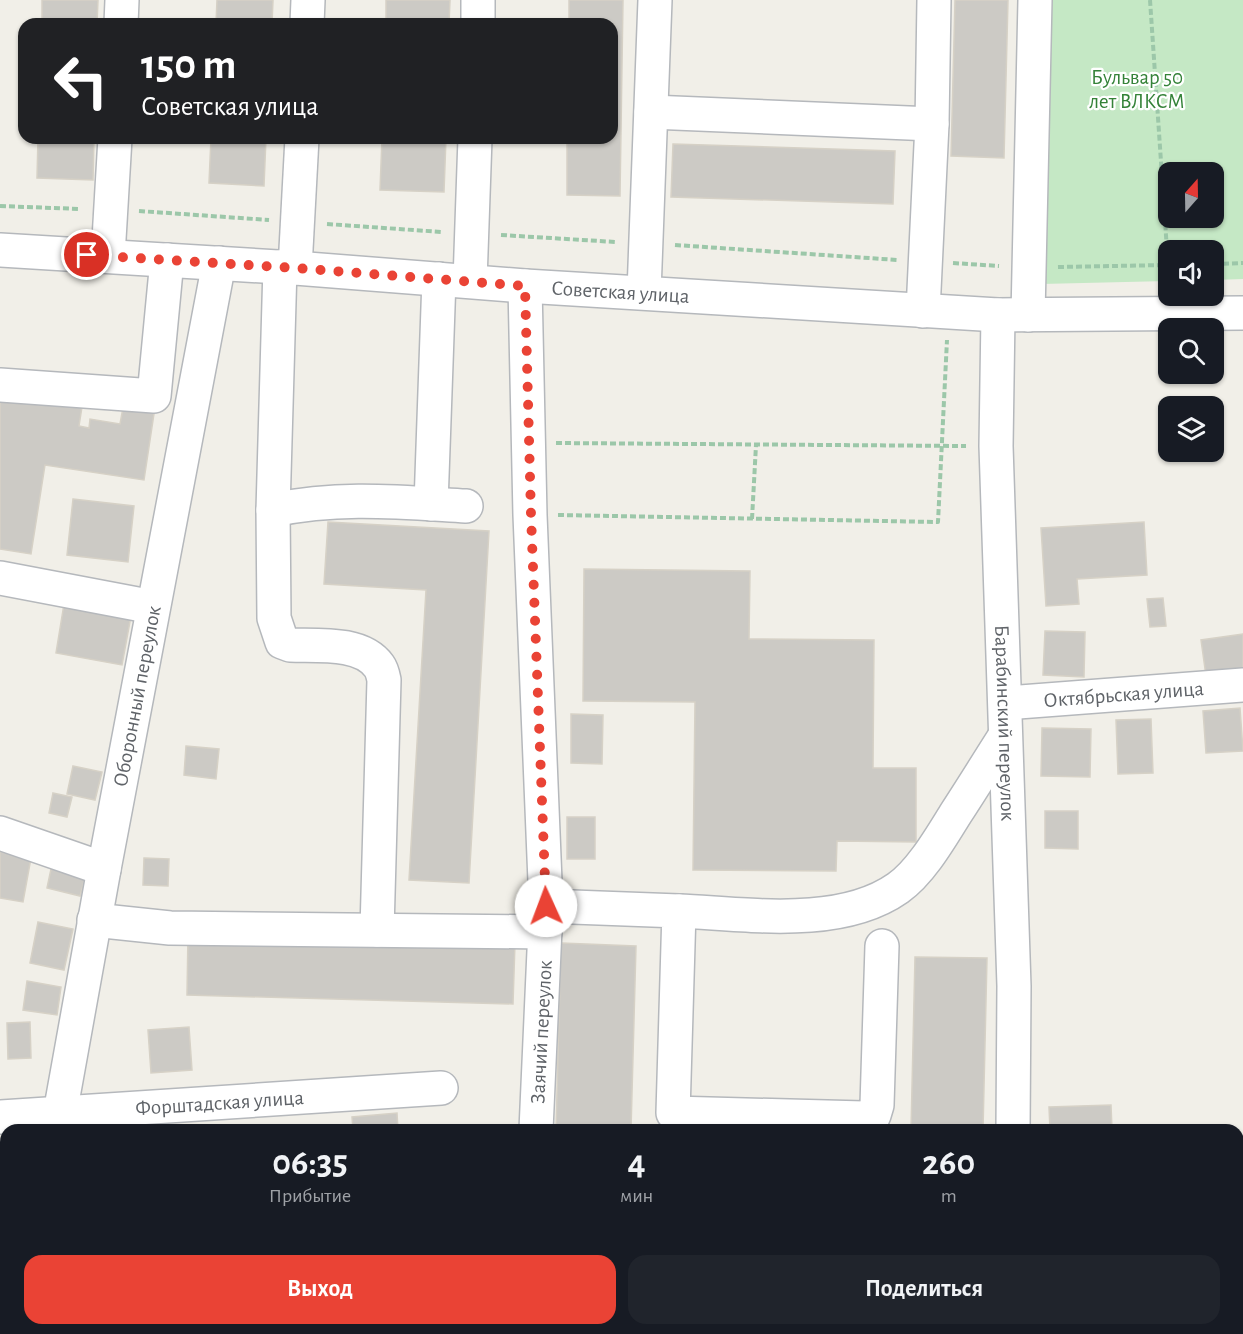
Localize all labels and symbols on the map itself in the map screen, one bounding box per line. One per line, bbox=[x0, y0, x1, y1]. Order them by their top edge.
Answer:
park label: Бульвар 50 лет ВЛКСМ bbox=[1089, 67, 1185, 112]
north arrow bbox=[1158, 162, 1224, 228]
pin bbox=[61, 229, 112, 280]
street label: Советская улица bbox=[551, 278, 691, 307]
street label: Оборонный переулок bbox=[110, 604, 165, 789]
street label: Барабинский переулок bbox=[991, 624, 1019, 822]
street label: Октябрьская улица bbox=[1043, 678, 1205, 711]
position arrow bbox=[514, 874, 578, 938]
street label: Заячий переулок bbox=[527, 959, 556, 1104]
street label: Форштадская улица bbox=[135, 1087, 305, 1119]

